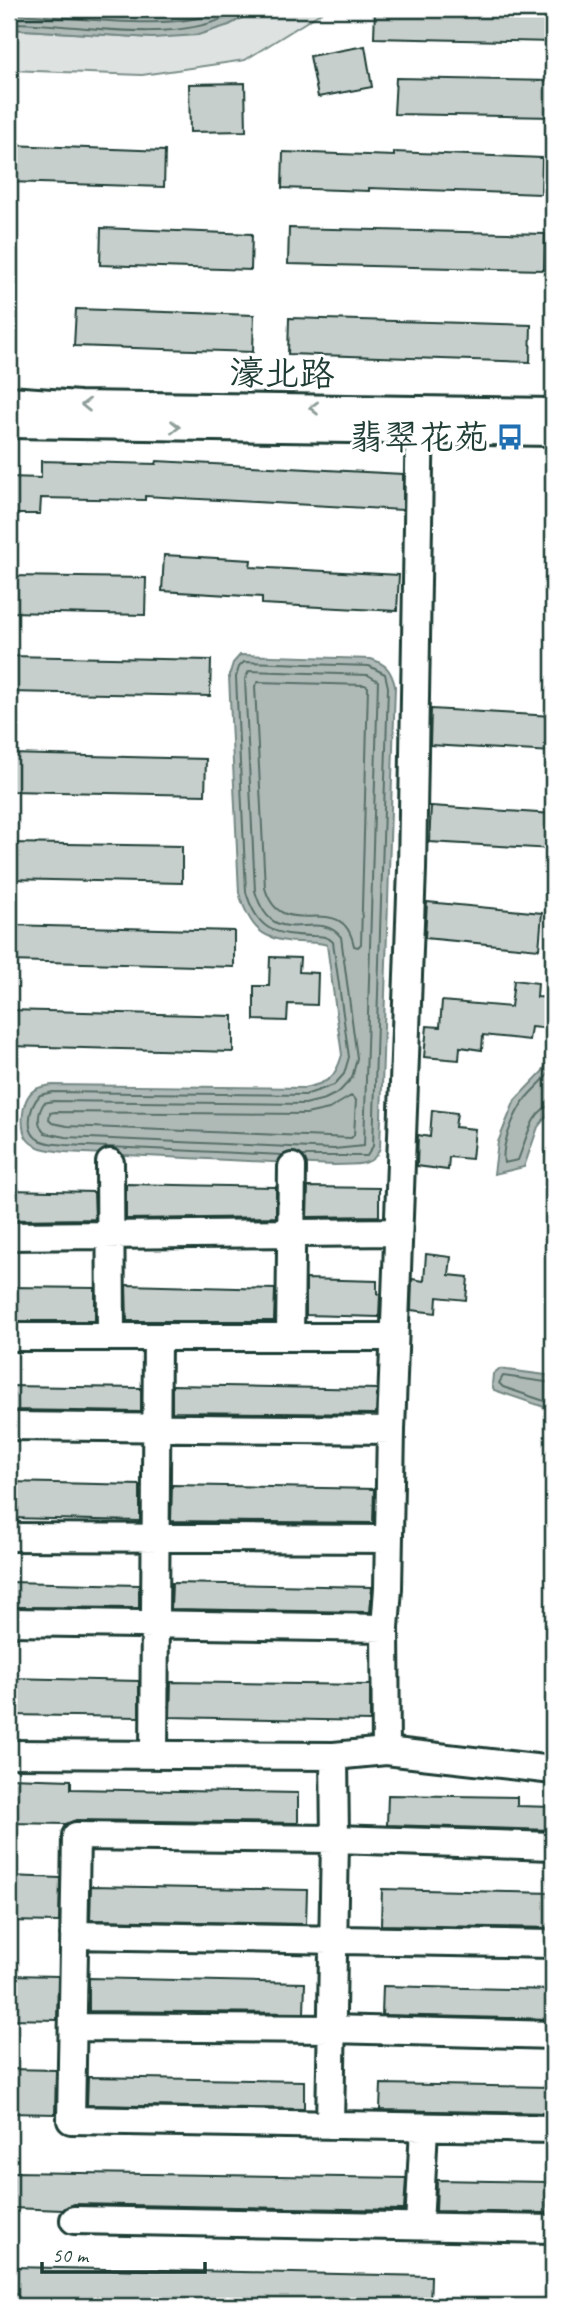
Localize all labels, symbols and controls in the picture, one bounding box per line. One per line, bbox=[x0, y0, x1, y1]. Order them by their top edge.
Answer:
street label: 濠北路 bbox=[229, 350, 335, 397]
one-way arrow bbox=[80, 397, 91, 412]
one-way arrow bbox=[308, 400, 318, 416]
place label: 翡翠花苑 bbox=[349, 415, 489, 460]
one-way arrow bbox=[170, 419, 181, 435]
bus stop icon: 翡翠花苑 bbox=[495, 422, 525, 452]
scale bar bbox=[42, 2231, 205, 2275]
text: 50 m bbox=[52, 2242, 90, 2268]

